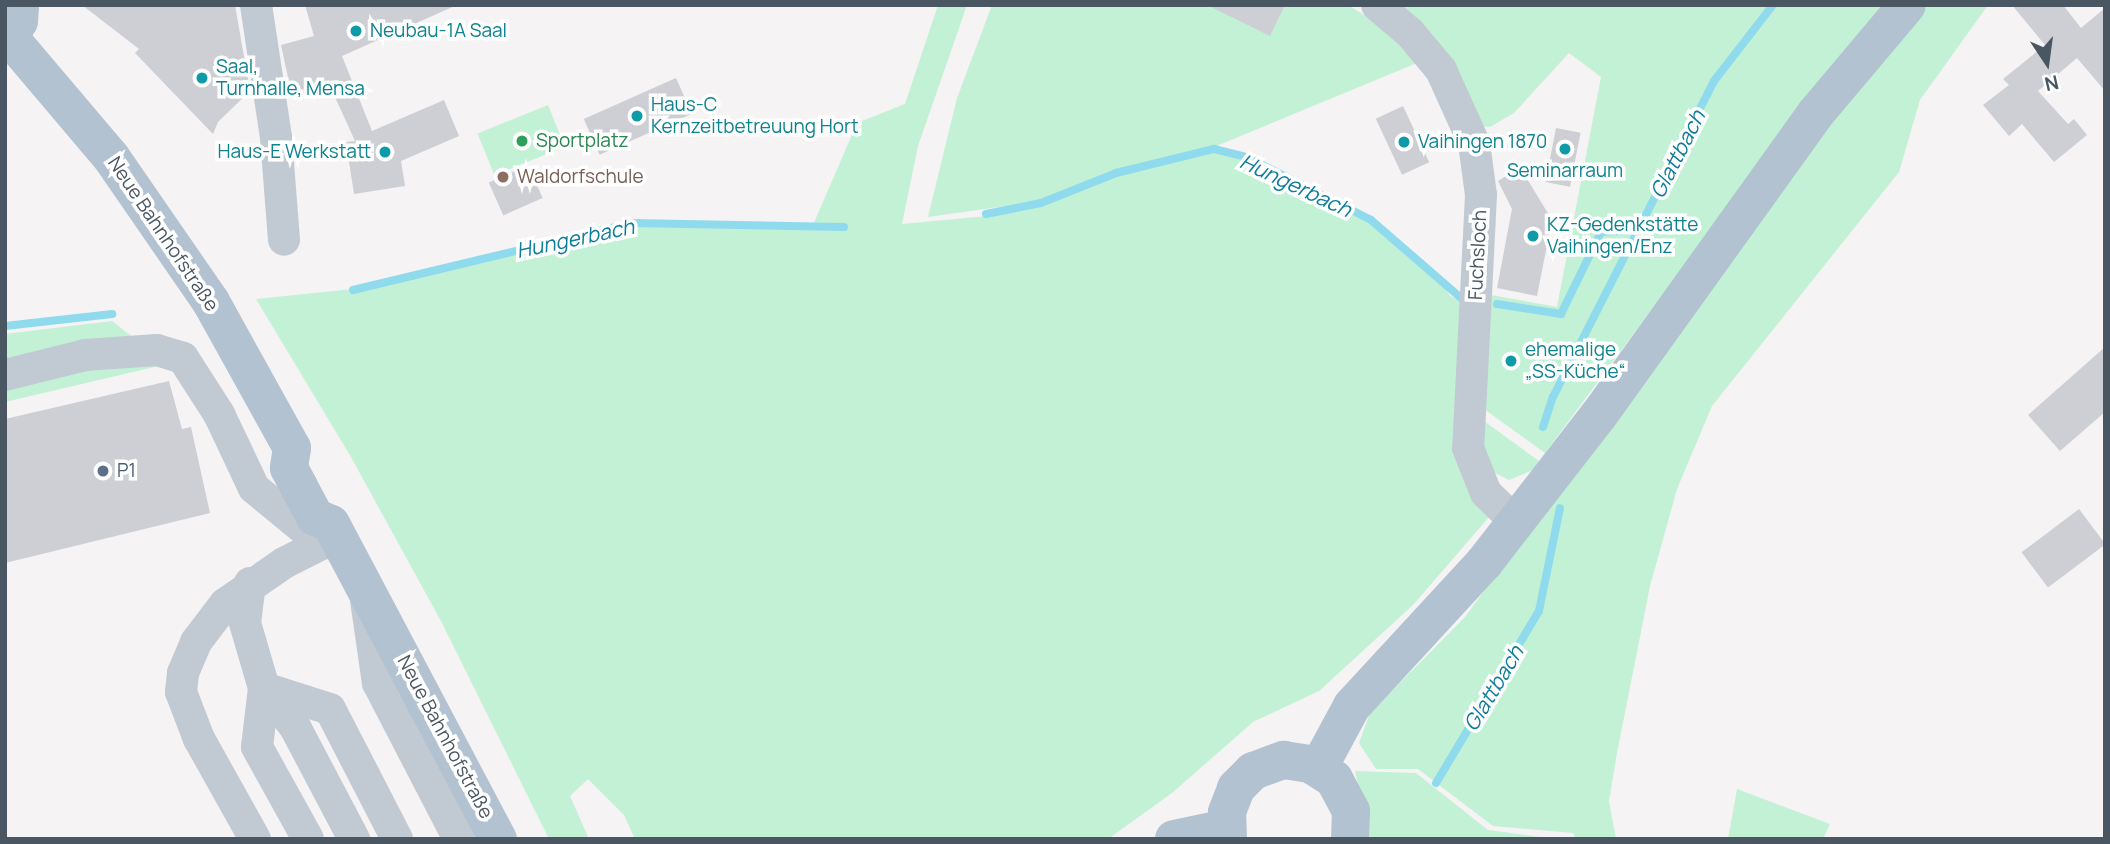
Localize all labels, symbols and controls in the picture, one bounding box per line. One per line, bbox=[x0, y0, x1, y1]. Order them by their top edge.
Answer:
place label: Neubau-1A Saal bbox=[370, 20, 507, 42]
marker: Neubau-1A Saal bbox=[348, 23, 364, 39]
north arrow bbox=[2012, 28, 2082, 98]
place label: Saal, Turnhalle, Mensa bbox=[216, 56, 365, 100]
text: N bbox=[2042, 69, 2061, 98]
marker: Saal, Turnhalle, Mensa bbox=[194, 70, 210, 86]
place label: Haus-C Kernzeitbetreuung Hort bbox=[651, 94, 859, 138]
water label: Glattbach bbox=[1644, 106, 1710, 202]
marker: Haus-C Kernzeitbetreuung Hort bbox=[629, 108, 645, 124]
place label: Sportplatz bbox=[536, 130, 629, 152]
place label: Vaihingen 1870 bbox=[1418, 131, 1547, 153]
marker: Sportplatz bbox=[514, 133, 530, 149]
marker: Vaihingen 1870 bbox=[1396, 134, 1412, 150]
place label: Haus-E Werkstatt bbox=[218, 141, 371, 163]
marker: Seminarraum bbox=[1557, 141, 1573, 157]
marker: Haus-E Werkstatt bbox=[377, 144, 393, 160]
water label: Hungerbach bbox=[1236, 148, 1356, 222]
street label: Neue Bahnhofstraße bbox=[103, 152, 223, 316]
place label: Seminarraum bbox=[1507, 160, 1623, 182]
place label: Waldorfschule bbox=[517, 166, 644, 188]
marker: Waldorfschule bbox=[495, 169, 511, 185]
street label: Fuchsloch bbox=[1464, 209, 1492, 301]
water label: Hungerbach bbox=[514, 213, 636, 263]
place label: KZ-Gedenkstätte Vaihingen/Enz bbox=[1547, 214, 1698, 258]
marker: KZ-Gedenkstätte Vaihingen/Enz bbox=[1525, 228, 1541, 244]
place label: ehemalige „SS-Küche“ bbox=[1525, 339, 1626, 383]
marker: ehemalige „SS-Küche“ bbox=[1503, 353, 1519, 369]
place label: P1 bbox=[117, 460, 136, 482]
marker: P1 bbox=[95, 463, 111, 479]
water label: Glattbach bbox=[1458, 641, 1528, 735]
street label: Neue Bahnhofstraße bbox=[392, 652, 498, 822]

